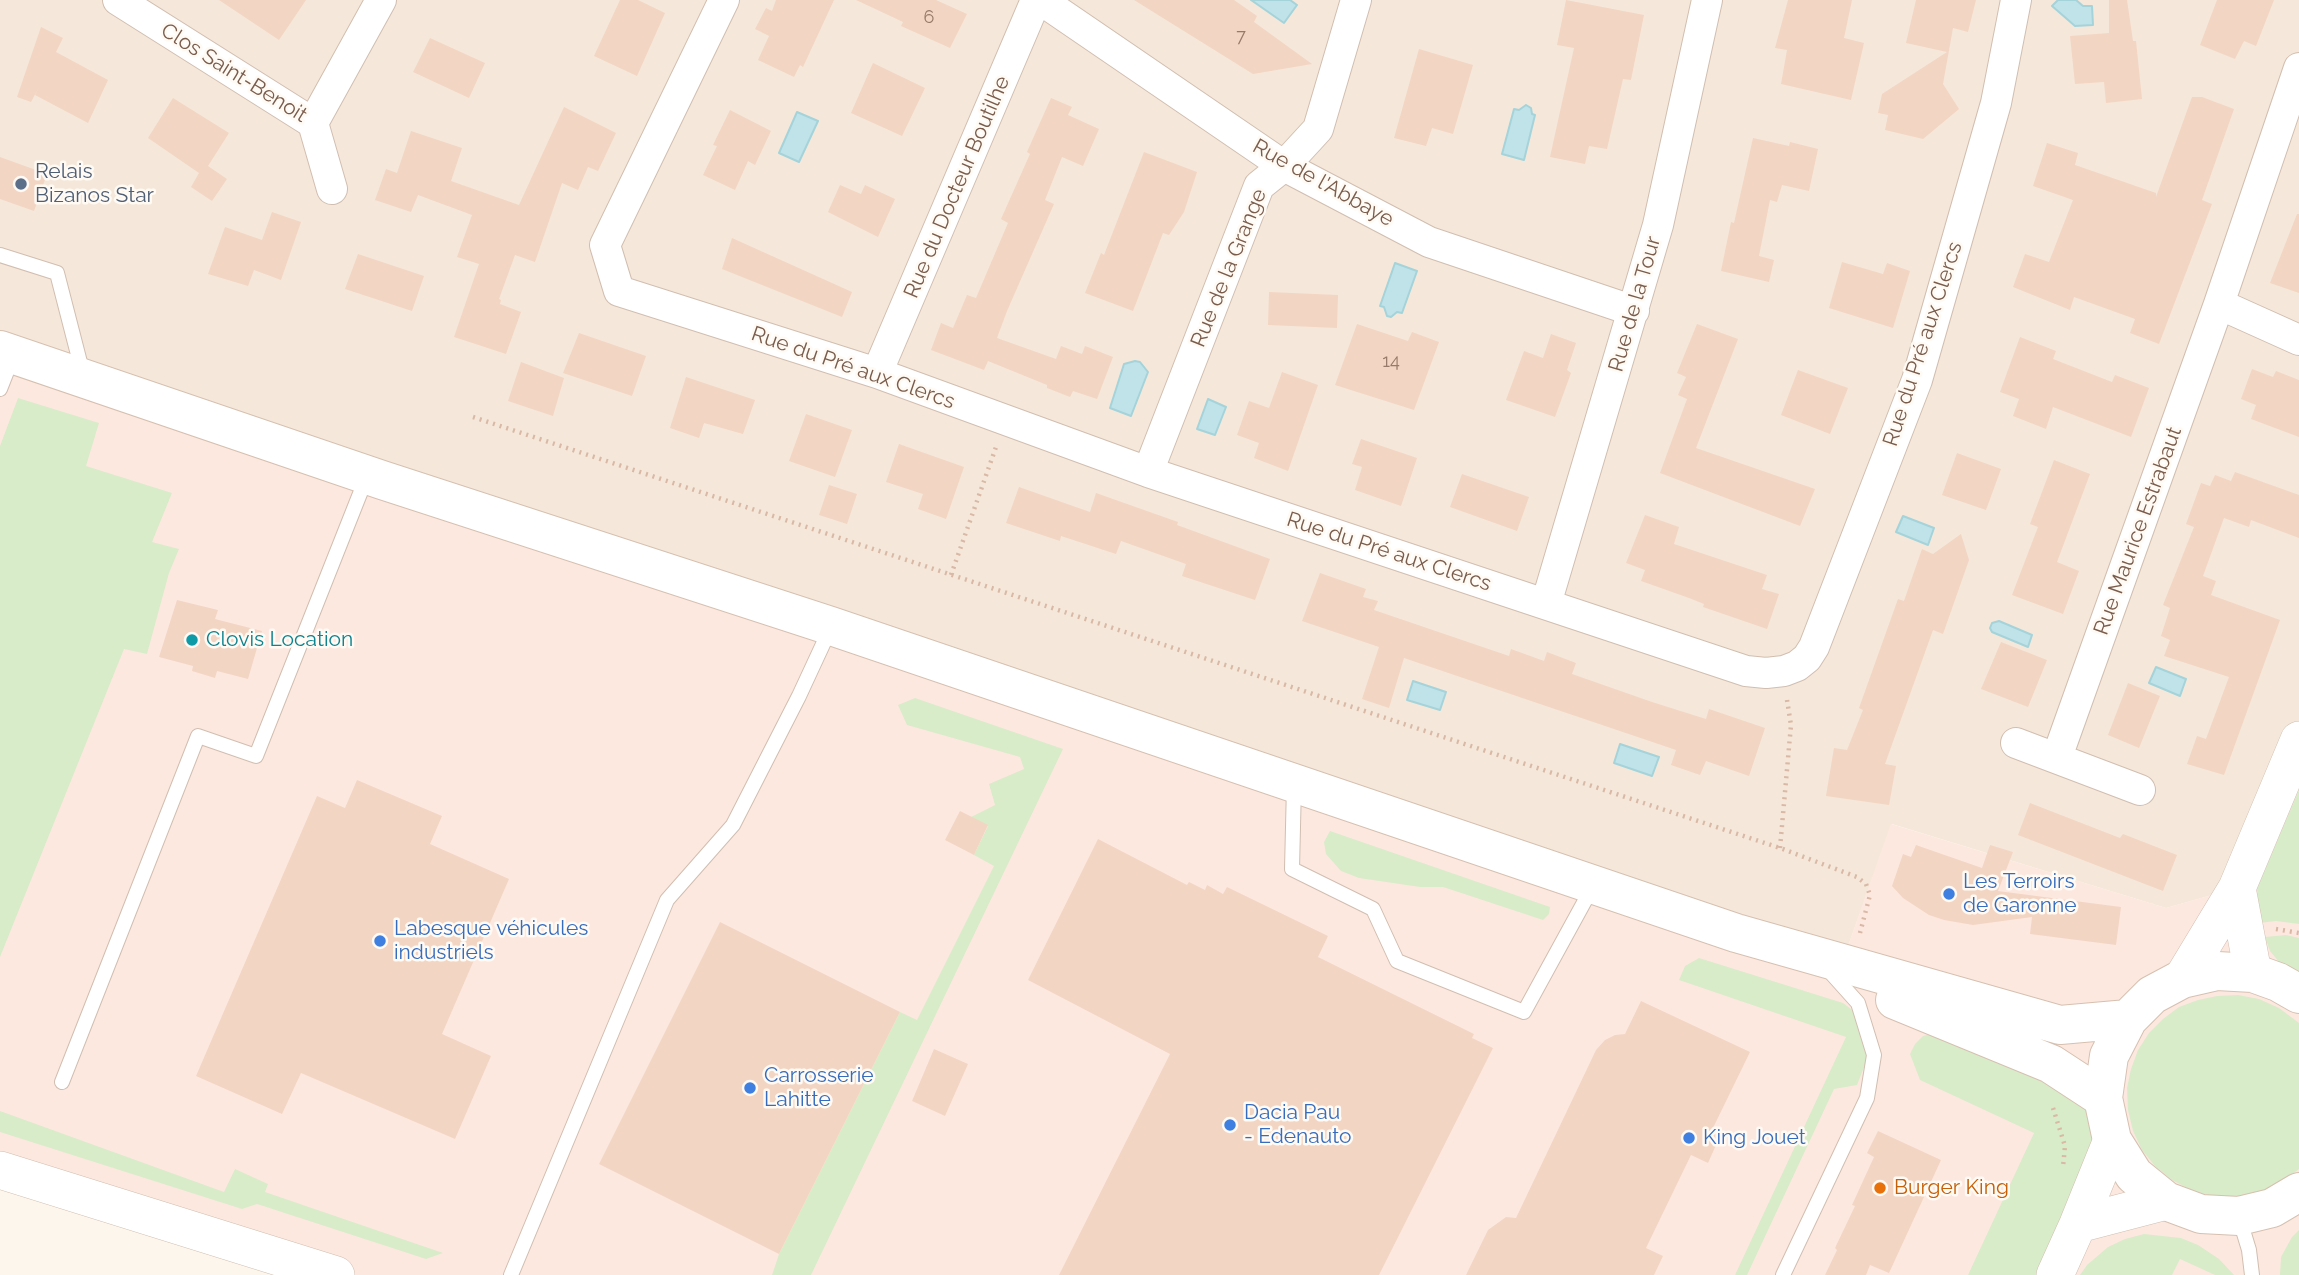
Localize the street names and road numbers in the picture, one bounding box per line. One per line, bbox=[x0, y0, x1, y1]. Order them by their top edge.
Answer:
street label: Clos Saint-Benoit bbox=[156, 18, 312, 128]
street label: Rue du Docteur Boutilhe bbox=[899, 72, 1015, 302]
street label: Rue de l'Abbaye bbox=[1248, 134, 1398, 232]
street label: Rue de la Grange bbox=[1186, 185, 1272, 351]
street label: Rue de la Tour bbox=[1604, 233, 1666, 375]
street label: Rue du Pré aux Clercs bbox=[1878, 239, 1968, 449]
street label: Rue du Pré aux Clercs bbox=[748, 321, 958, 415]
street label: Rue Maurice Estrabaut bbox=[2089, 424, 2187, 638]
street label: Rue du Pré aux Clercs bbox=[1284, 507, 1494, 597]

